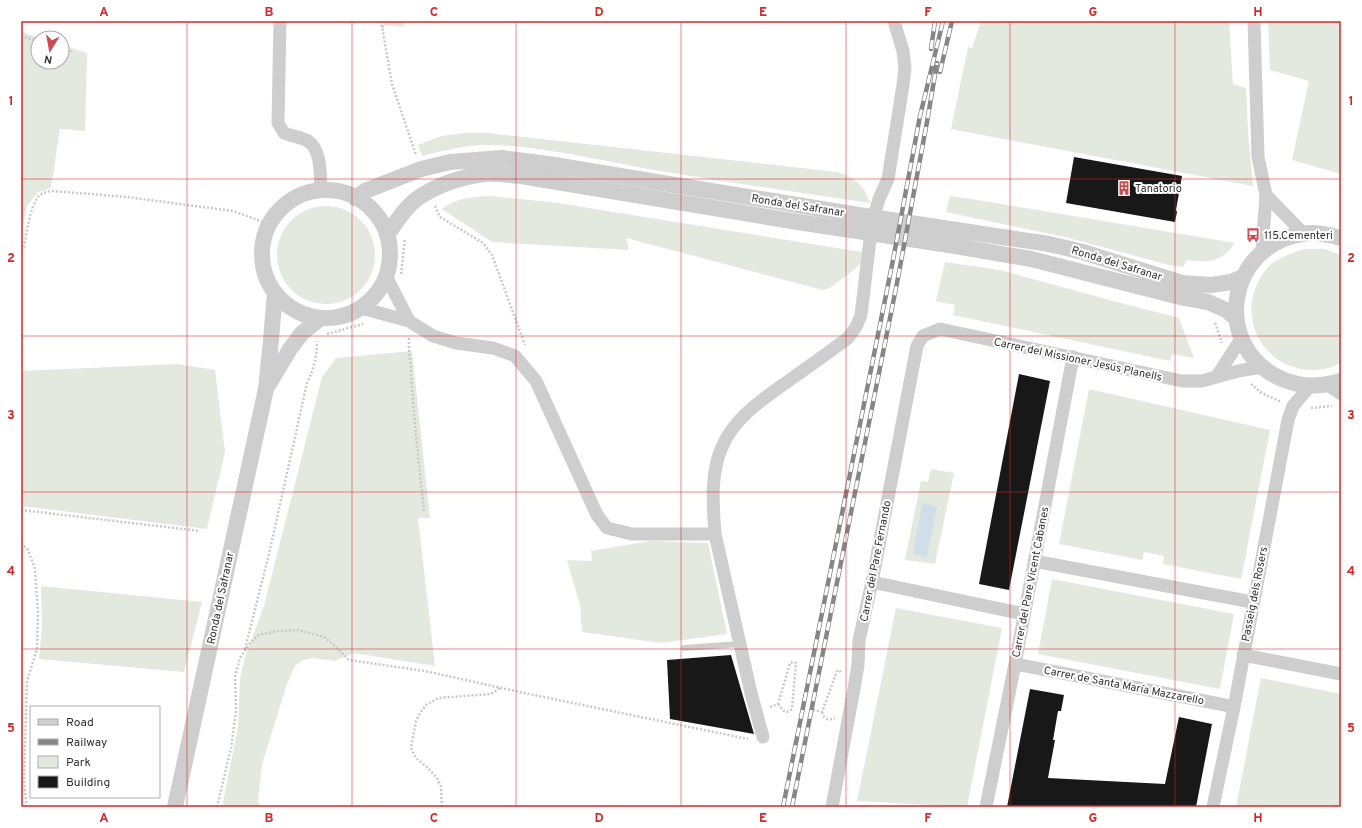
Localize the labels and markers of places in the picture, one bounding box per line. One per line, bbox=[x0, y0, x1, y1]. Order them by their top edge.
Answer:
building icon: Tanatorio bbox=[1116, 180, 1132, 196]
place label: Tanatorio bbox=[1135, 182, 1182, 196]
bus stop icon: 115.Cementeri bbox=[1245, 227, 1261, 243]
place label: 115.Cementeri bbox=[1264, 229, 1333, 243]

